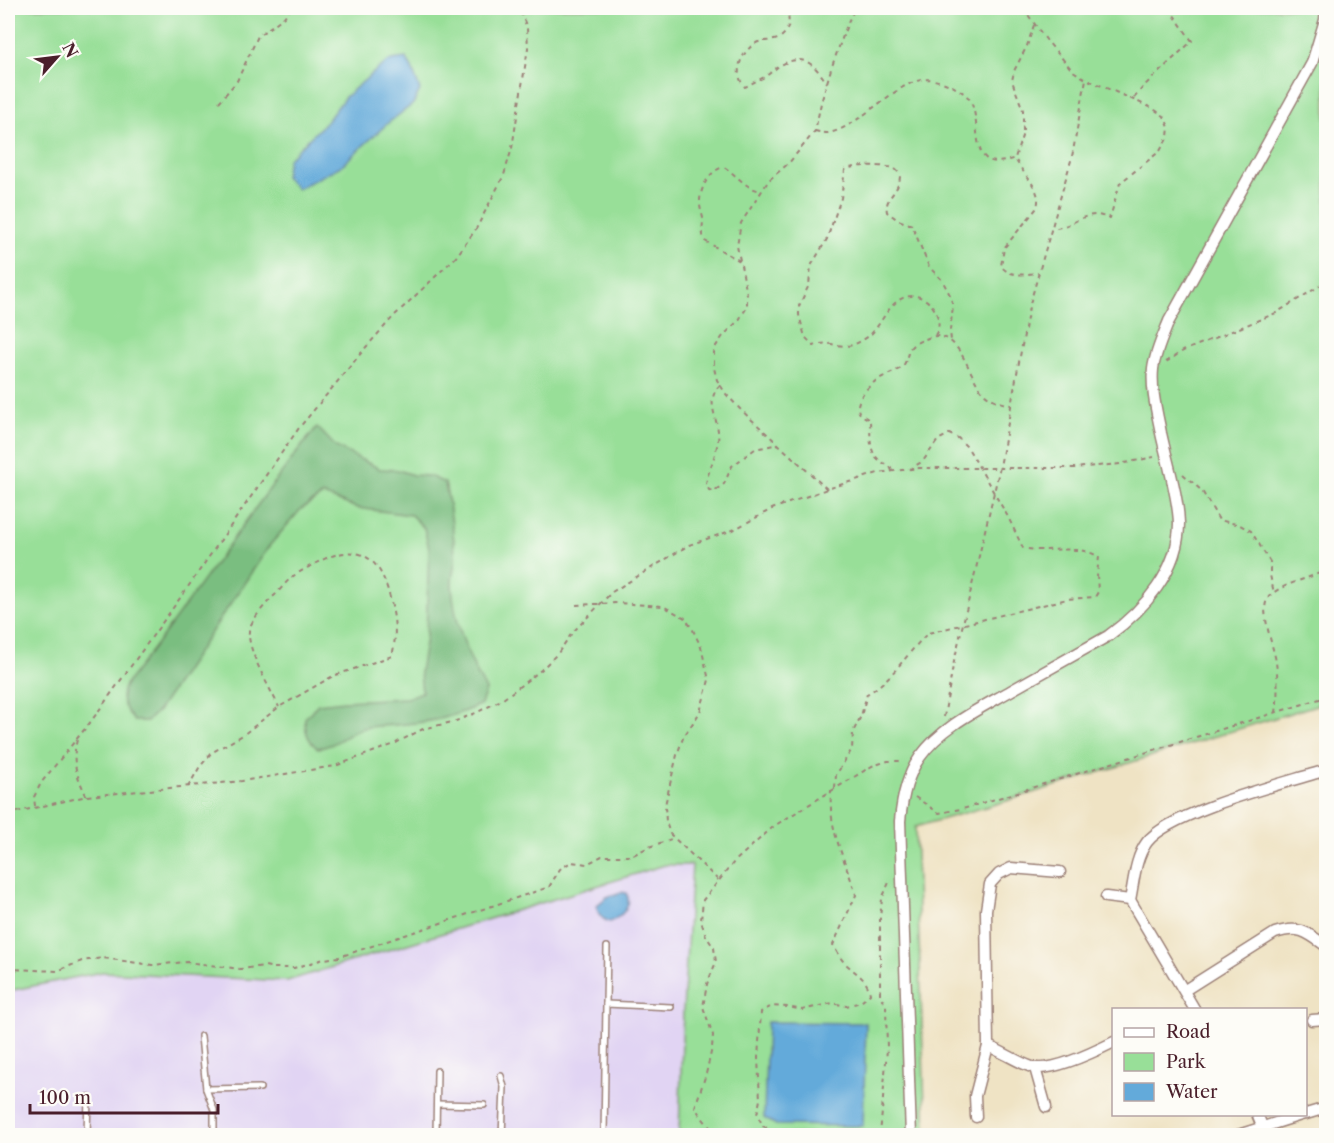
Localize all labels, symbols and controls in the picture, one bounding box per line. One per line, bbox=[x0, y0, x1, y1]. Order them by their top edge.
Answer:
north arrow bbox=[27, 27, 87, 87]
text: N bbox=[58, 39, 82, 61]
legend bbox=[1112, 1008, 1307, 1116]
text: Road bbox=[1166, 1021, 1211, 1043]
text: Park bbox=[1166, 1051, 1207, 1073]
scale bar bbox=[30, 1077, 218, 1115]
text: Water bbox=[1165, 1081, 1218, 1103]
text: 100 m bbox=[39, 1087, 91, 1109]

